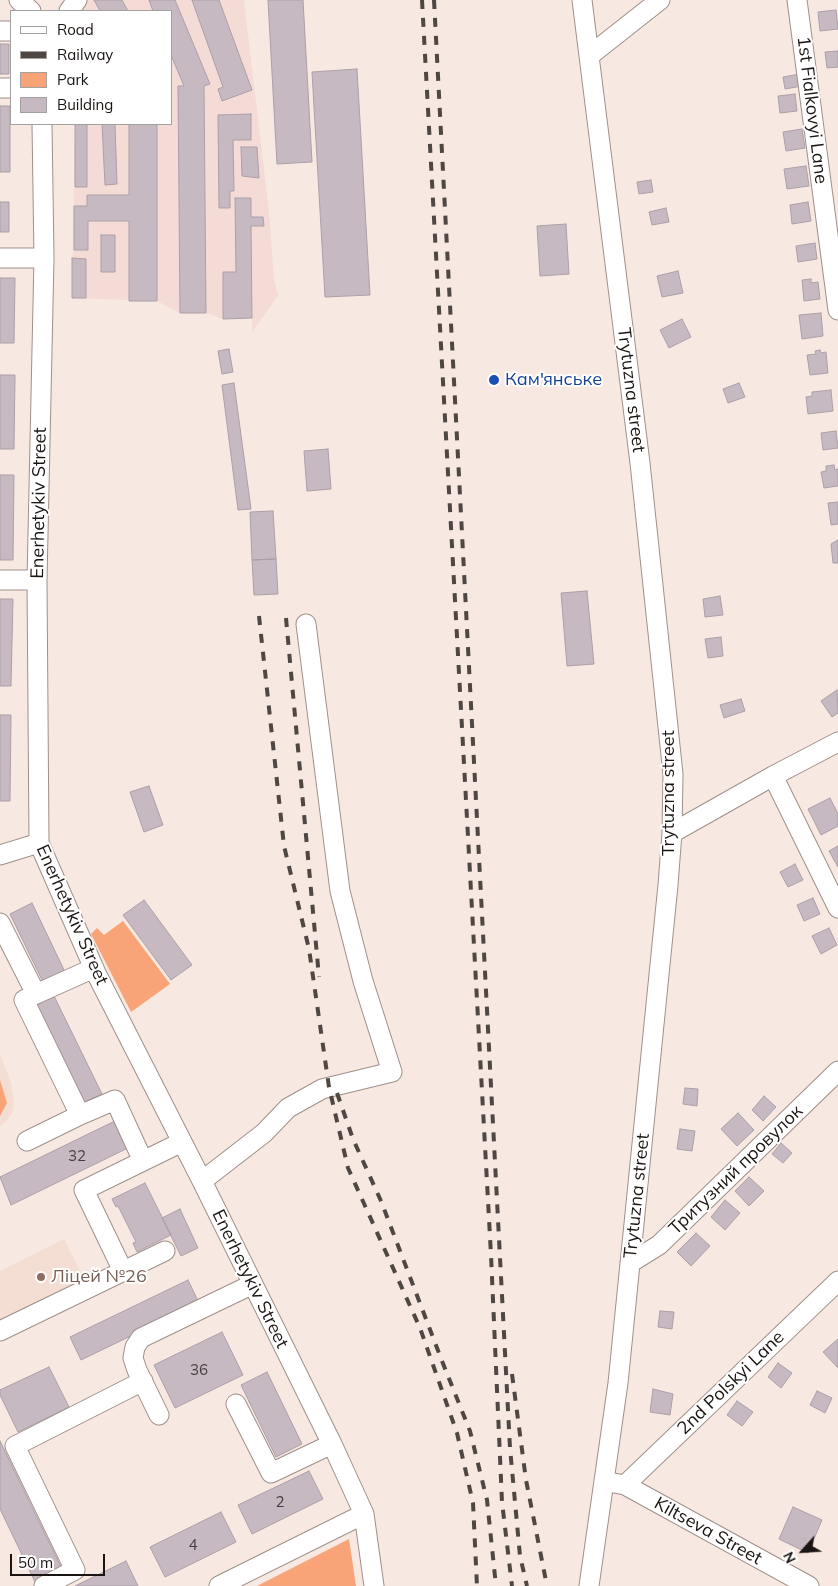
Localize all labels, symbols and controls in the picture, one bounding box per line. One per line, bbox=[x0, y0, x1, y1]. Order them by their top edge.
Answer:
legend bbox=[10, 10, 172, 125]
text: Road bbox=[57, 20, 94, 39]
street label: 1st Fialkovyi Lane bbox=[792, 35, 832, 185]
text: Railway bbox=[57, 45, 113, 64]
text: Park bbox=[57, 70, 89, 89]
text: Building bbox=[57, 95, 113, 114]
street label: Trytuzna street bbox=[613, 326, 649, 454]
place label: Кам'янське bbox=[505, 369, 602, 391]
marker: Кам'янське bbox=[487, 373, 501, 387]
street label: Enerhetykiv Street bbox=[27, 427, 51, 579]
street label: Trytuzna street bbox=[658, 730, 680, 856]
street label: Enerhetykiv Street bbox=[31, 841, 113, 989]
street label: Тритузний провулок bbox=[665, 1101, 807, 1239]
street label: Trytuzna street bbox=[620, 1132, 654, 1260]
house number: 32 bbox=[68, 1147, 86, 1165]
street label: Enerhetykiv Street bbox=[207, 1206, 293, 1352]
place label: Ліцей №26 bbox=[51, 1266, 147, 1288]
marker: Ліцей №26 bbox=[35, 1271, 47, 1283]
street label: 2nd Polskyi Lane bbox=[673, 1327, 789, 1439]
house number: 36 bbox=[190, 1361, 208, 1379]
house number: 2 bbox=[276, 1493, 284, 1511]
street label: Kiltseva Street bbox=[650, 1493, 766, 1569]
north arrow bbox=[778, 1526, 828, 1576]
house number: 4 bbox=[189, 1536, 197, 1554]
scale bar bbox=[12, 1544, 108, 1576]
text: N bbox=[779, 1549, 800, 1566]
text: 50 m bbox=[18, 1553, 53, 1572]

